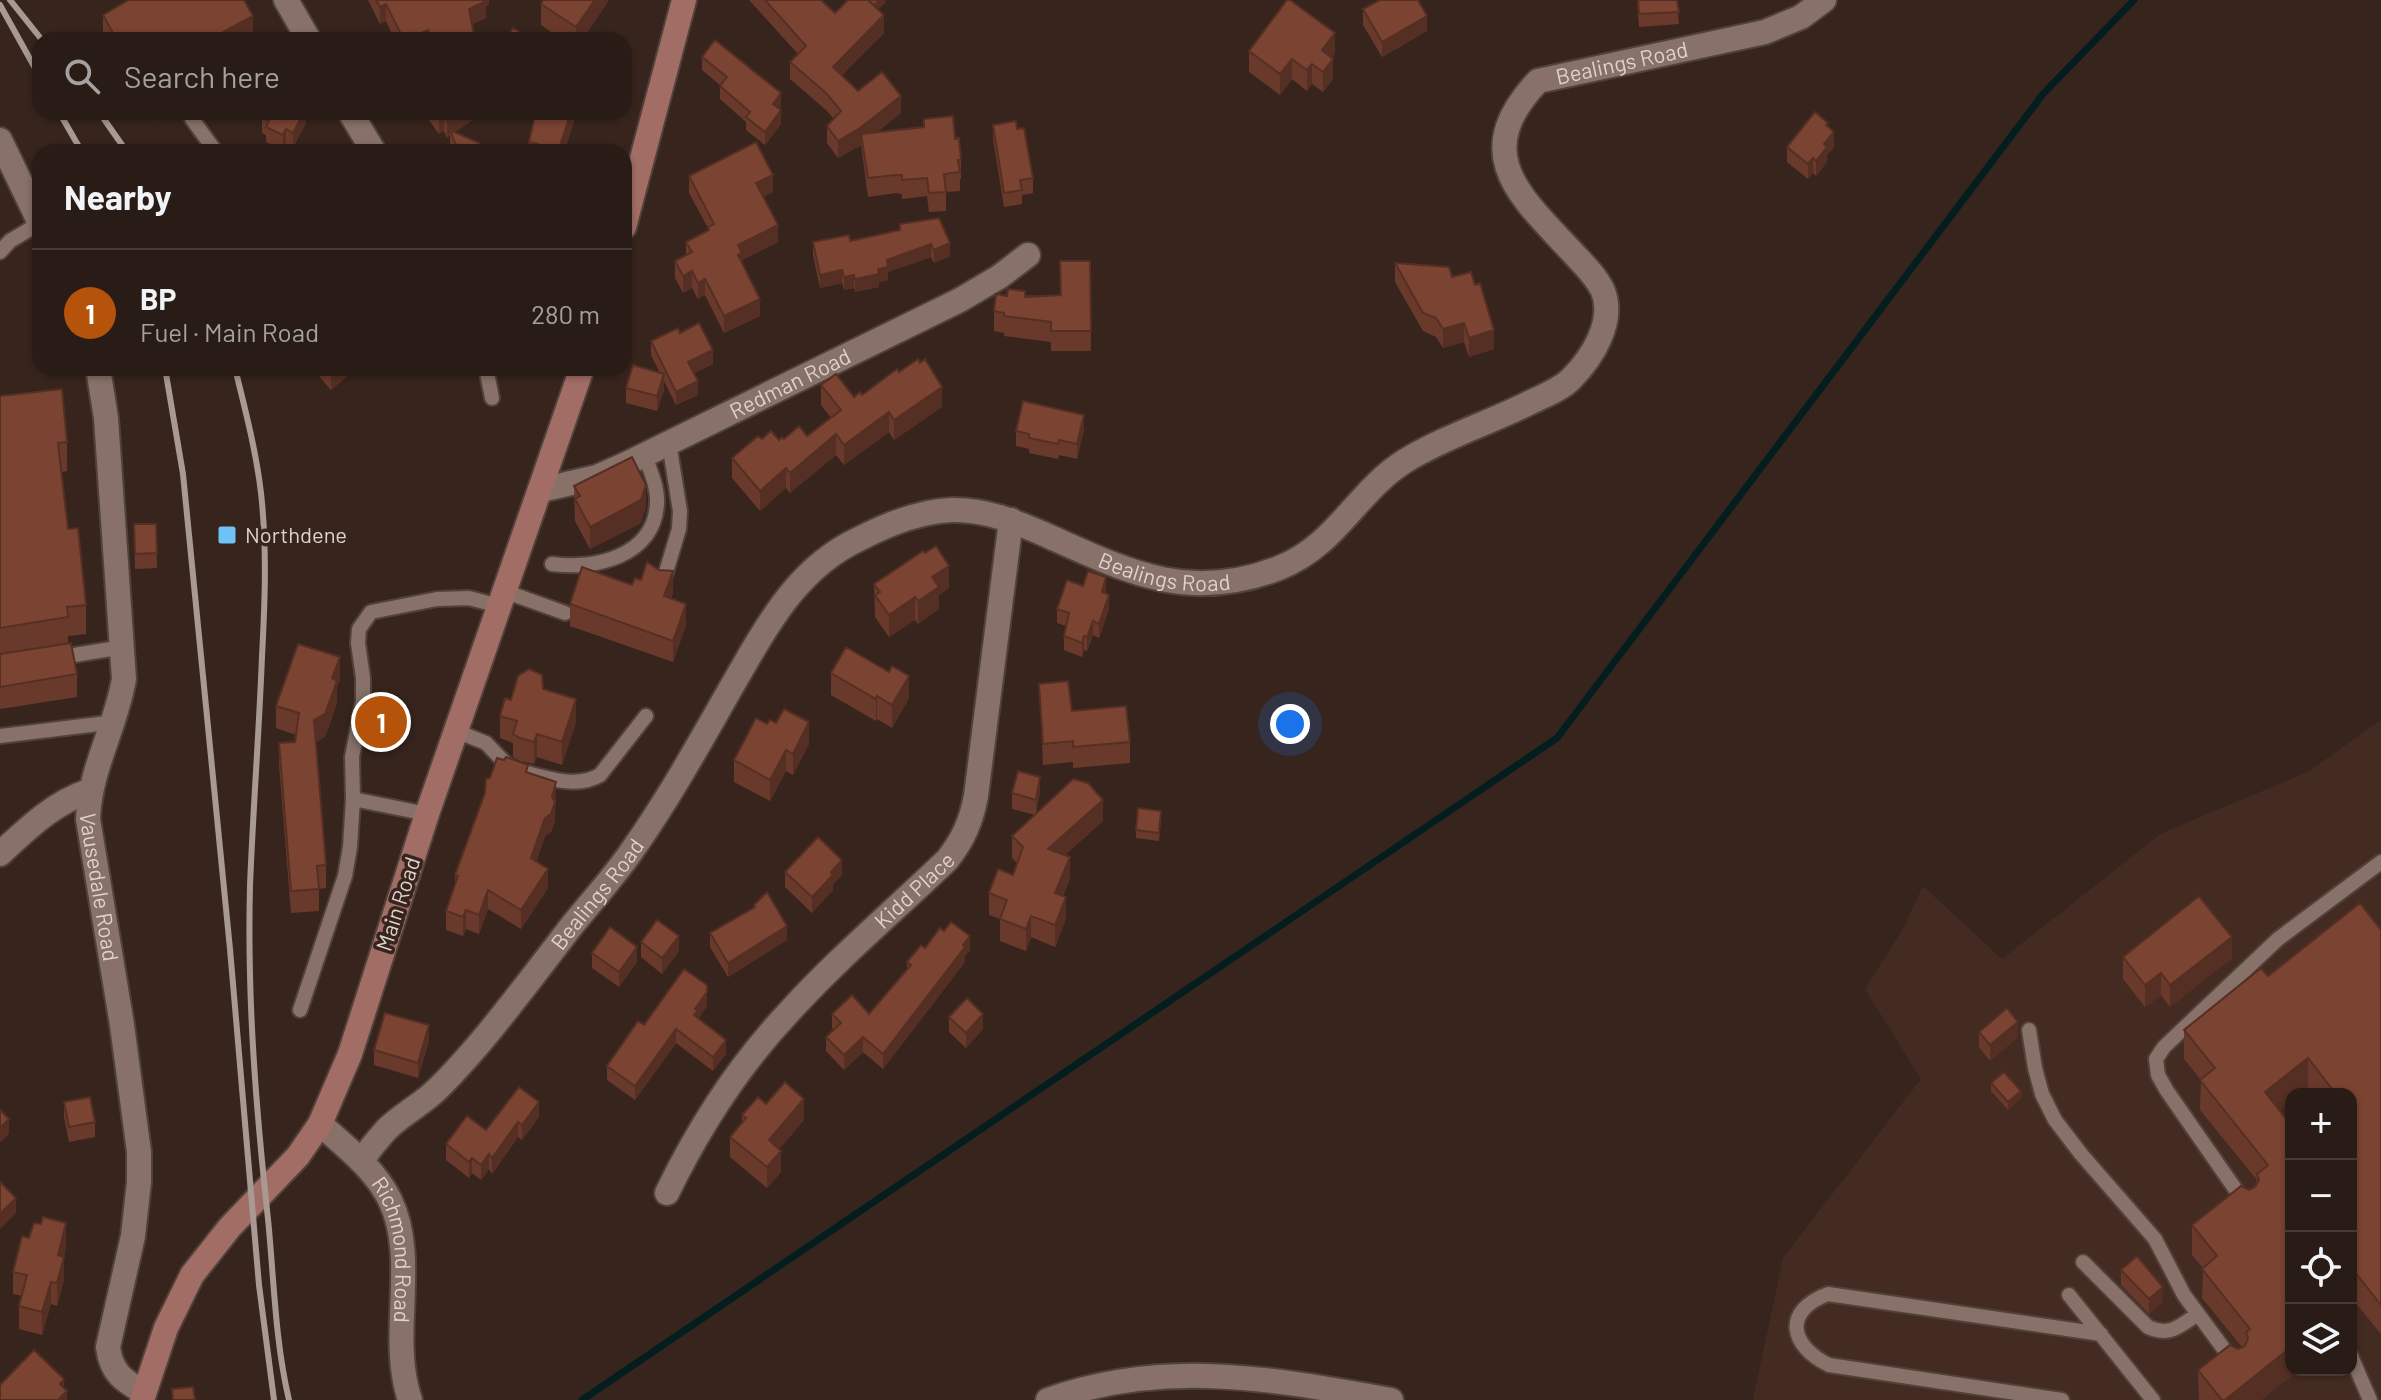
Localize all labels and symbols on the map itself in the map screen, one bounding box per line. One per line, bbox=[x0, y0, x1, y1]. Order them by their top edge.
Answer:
street label: Bealings Road bbox=[1553, 35, 1690, 89]
street label: Redman Road bbox=[725, 342, 854, 423]
place label: Northdene bbox=[245, 521, 347, 547]
marker: Northdene bbox=[216, 524, 238, 546]
street label: Bealings Road bbox=[1095, 546, 1232, 595]
pin: 1 bbox=[355, 692, 407, 752]
your location bbox=[1270, 704, 1310, 744]
street label: Vausedale Road bbox=[76, 812, 125, 963]
street label: Bealings Road bbox=[544, 833, 649, 954]
street label: Kidd Place bbox=[868, 846, 959, 933]
street label: Main Road bbox=[370, 853, 424, 954]
street label: Richmond Road bbox=[367, 1171, 417, 1323]

